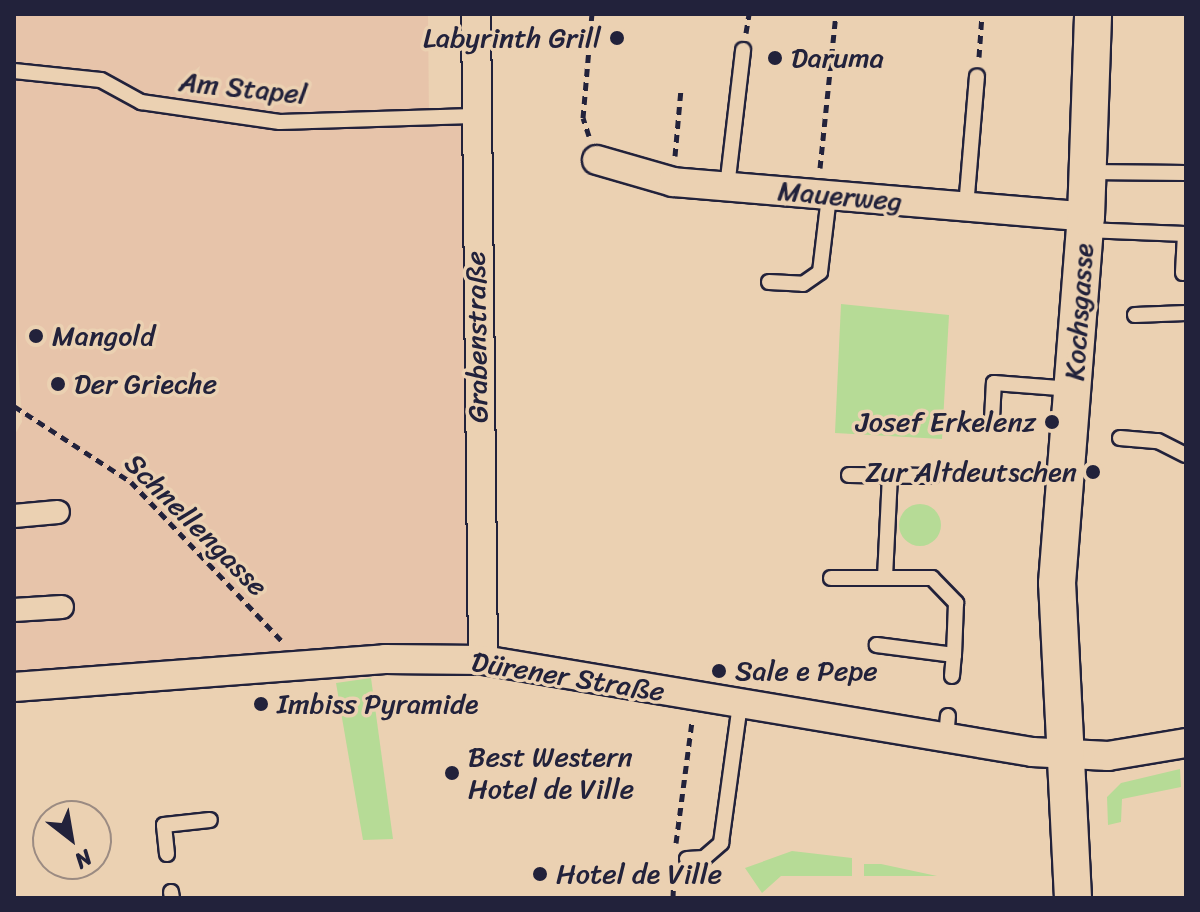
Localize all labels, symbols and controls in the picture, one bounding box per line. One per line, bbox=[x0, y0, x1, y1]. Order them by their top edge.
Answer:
place label: Labyrinth Grill bbox=[423, 21, 601, 55]
marker: Labyrinth Grill bbox=[608, 29, 626, 47]
place label: Daruma bbox=[791, 41, 884, 75]
marker: Daruma bbox=[766, 49, 784, 67]
street label: Am Stapel bbox=[178, 65, 308, 111]
street label: Mauerweg bbox=[776, 174, 904, 218]
street label: Kochsgasse bbox=[1057, 242, 1101, 382]
street label: Grabenstraße bbox=[459, 251, 495, 423]
place label: Mangold bbox=[52, 319, 155, 353]
marker: Mangold bbox=[27, 327, 45, 345]
place label: Der Grieche bbox=[74, 367, 217, 401]
marker: Der Grieche bbox=[49, 375, 67, 393]
place label: Josef Erkelenz bbox=[855, 405, 1036, 439]
marker: Josef Erkelenz bbox=[1043, 413, 1061, 431]
street label: Schnellengasse bbox=[118, 447, 274, 603]
place label: Zur Altdeutschen bbox=[863, 455, 1077, 489]
marker: Zur Altdeutschen bbox=[1084, 463, 1102, 481]
street label: Dürener Straße bbox=[469, 645, 667, 709]
place label: Sale e Pepe bbox=[735, 654, 879, 688]
marker: Sale e Pepe bbox=[710, 662, 728, 680]
place label: Imbiss Pyramide bbox=[277, 687, 478, 721]
marker: Imbiss Pyramide bbox=[252, 695, 270, 713]
place label: Best Western Hotel de Ville bbox=[468, 740, 635, 806]
marker: Best Western Hotel de Ville bbox=[443, 764, 461, 782]
north arrow bbox=[32, 800, 112, 880]
text: N bbox=[67, 839, 100, 880]
place label: Hotel de Ville bbox=[556, 857, 723, 891]
marker: Hotel de Ville bbox=[531, 865, 549, 883]

